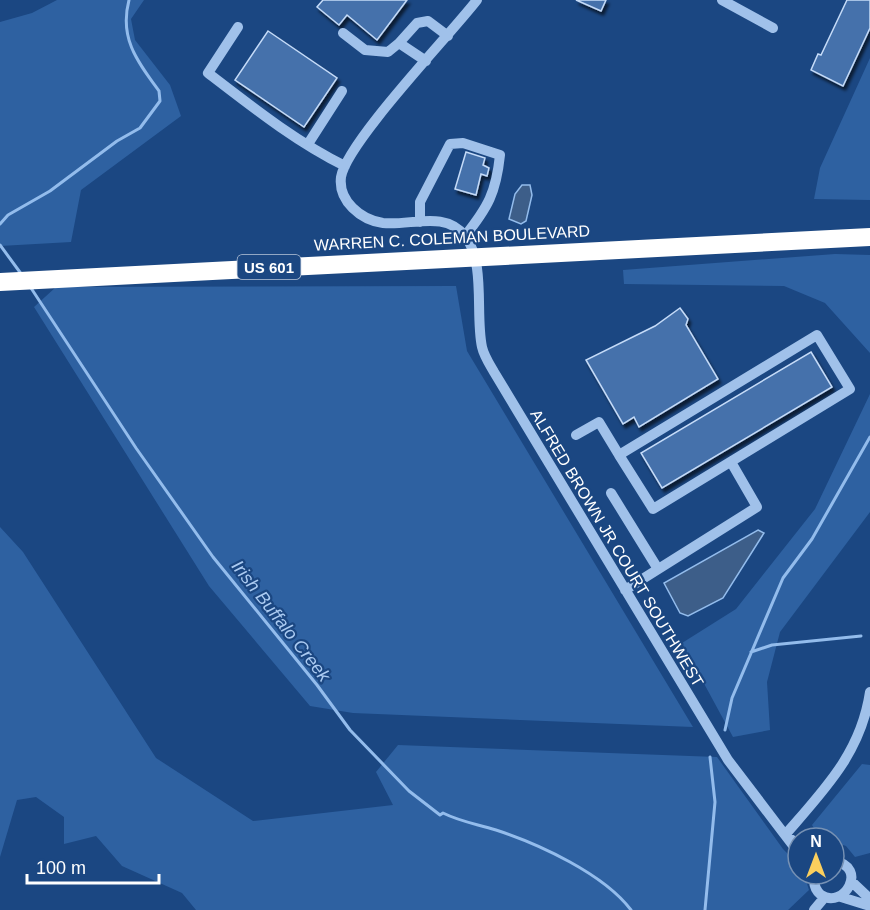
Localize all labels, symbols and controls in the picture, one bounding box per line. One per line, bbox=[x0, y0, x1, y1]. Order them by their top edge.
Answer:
street label: WARREN C. COLEMAN BOULEVARD bbox=[314, 222, 590, 254]
road number: US 601 bbox=[238, 255, 300, 279]
street label: ALFRED BROWN JR COURT SOUTHWEST bbox=[527, 406, 707, 690]
water label: Irish Buffalo Creek bbox=[228, 557, 335, 686]
north arrow bbox=[786, 826, 846, 886]
text: N bbox=[810, 833, 822, 850]
scale bar bbox=[27, 847, 159, 885]
text: 100 m bbox=[36, 858, 86, 878]

